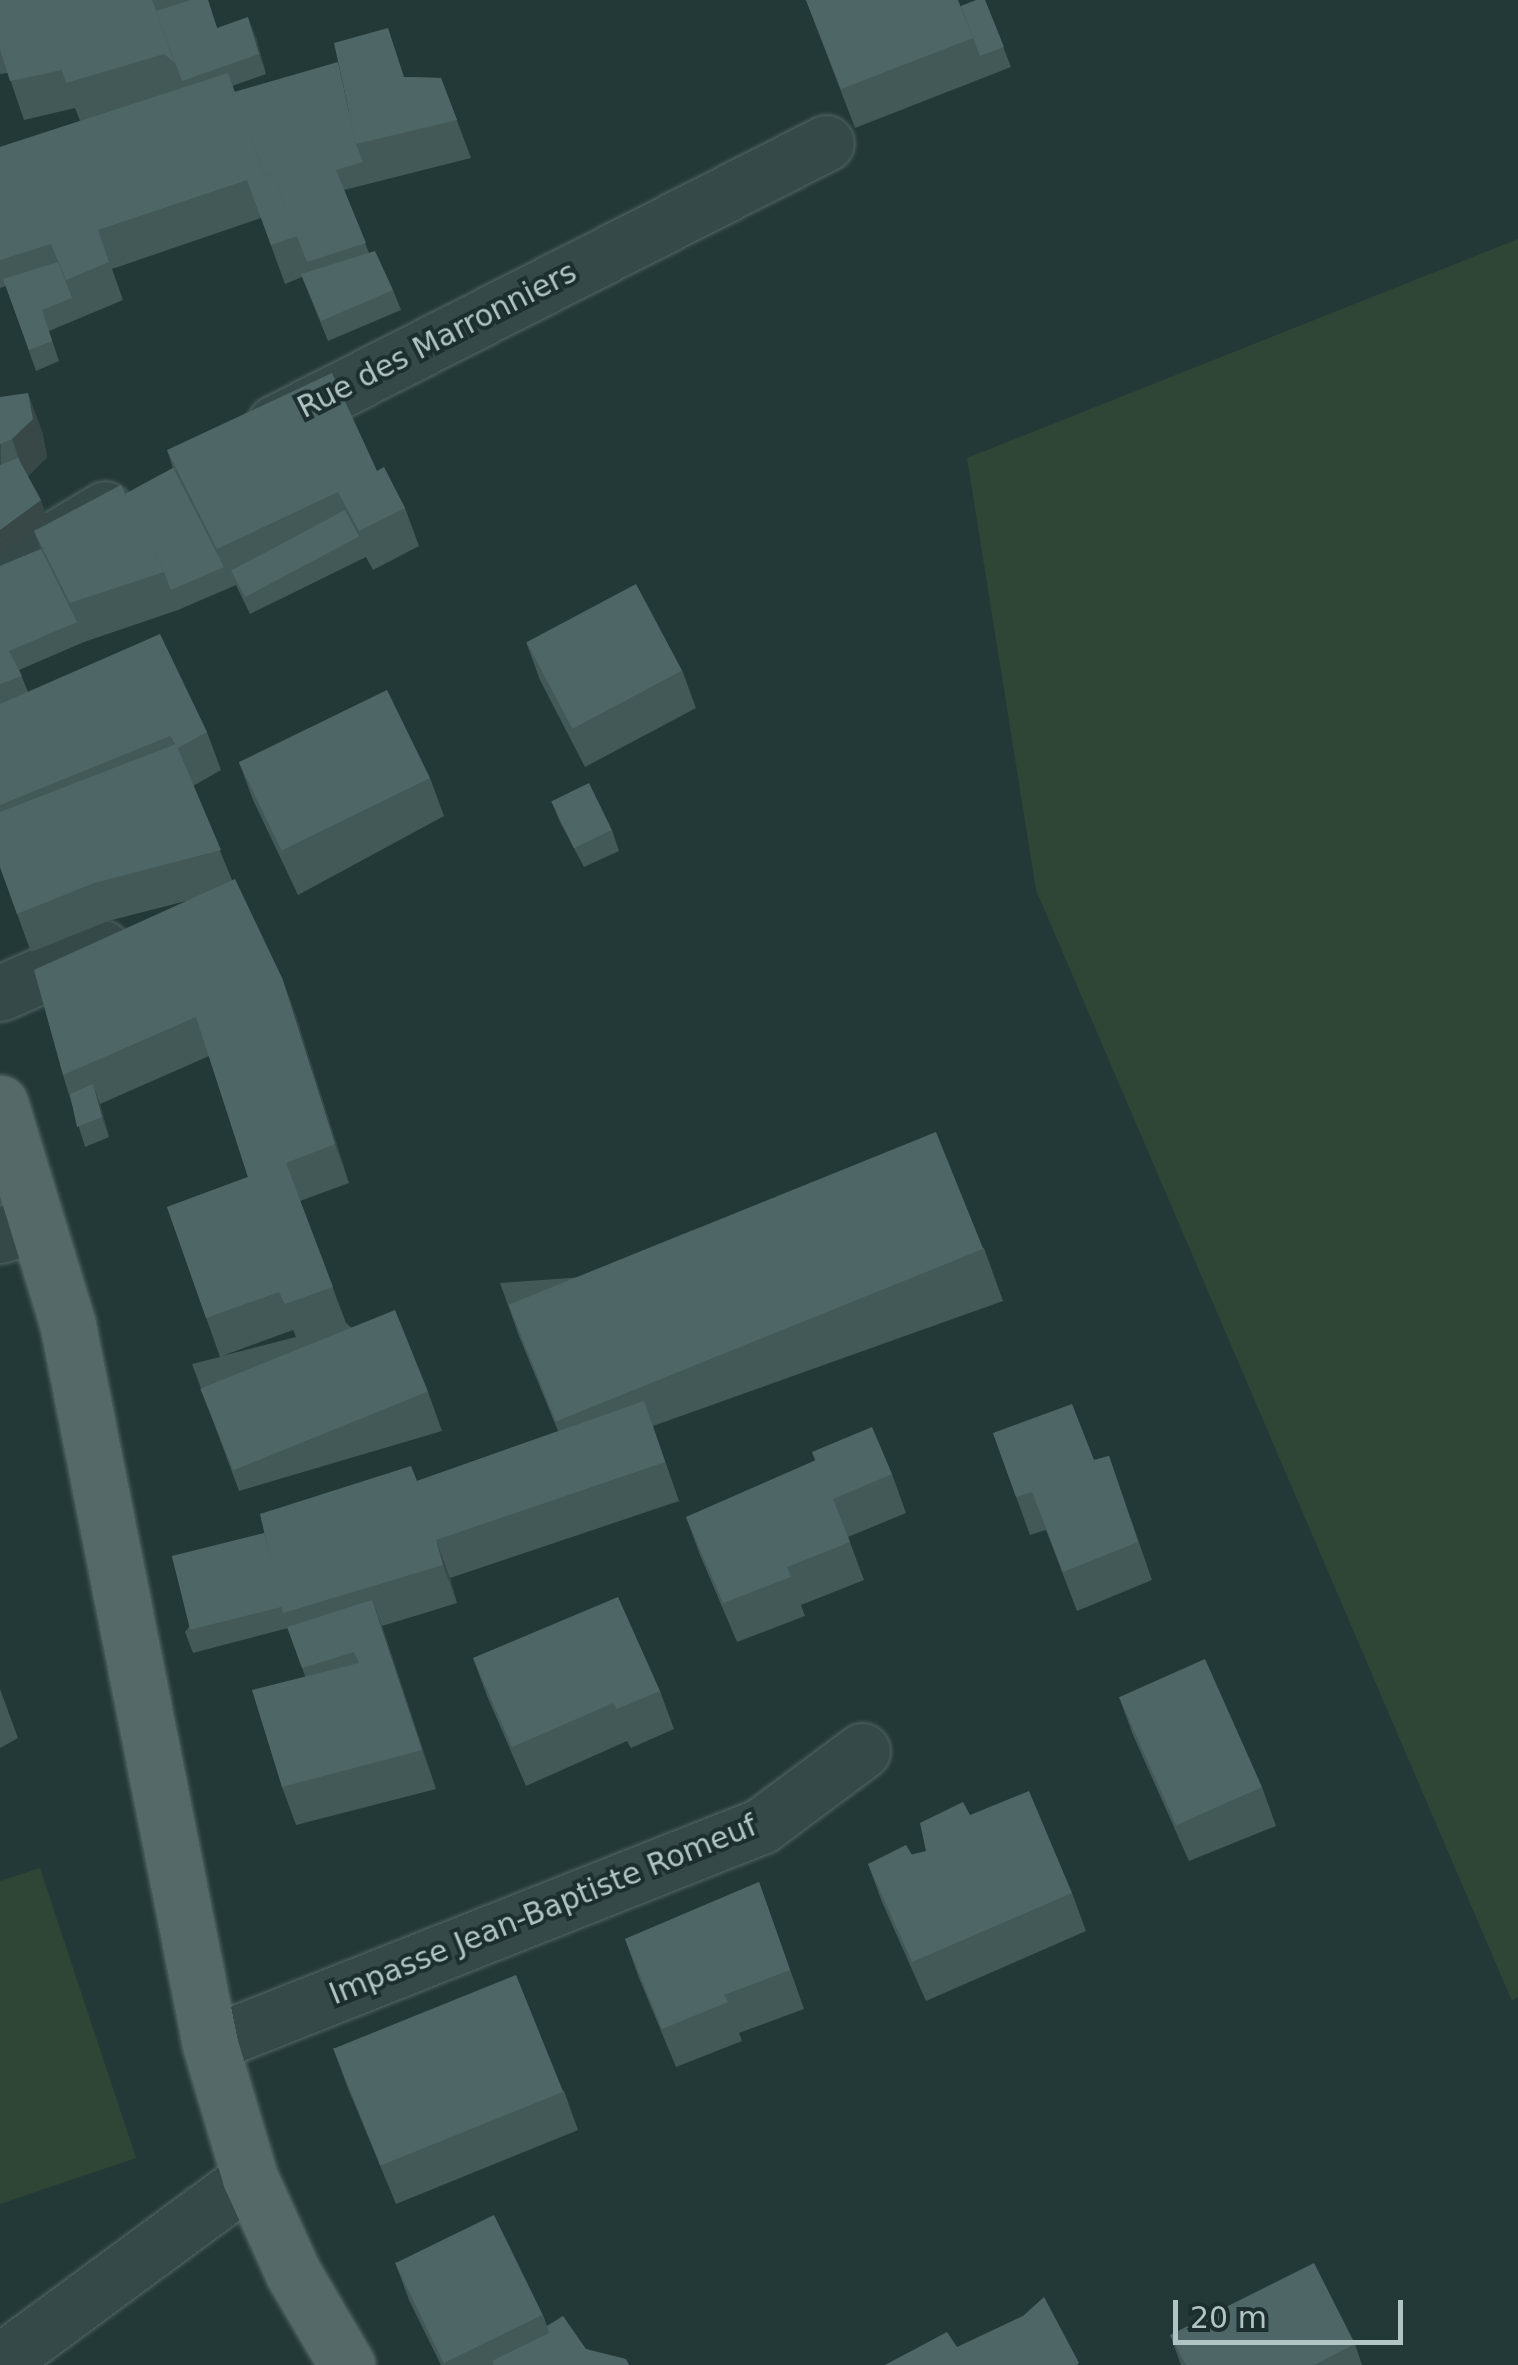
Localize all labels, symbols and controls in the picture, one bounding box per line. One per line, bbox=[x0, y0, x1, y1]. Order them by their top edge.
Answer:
street label: Rue des Marronniers bbox=[292, 254, 582, 426]
street label: Impasse Jean-Baptiste Romeuf bbox=[324, 1808, 762, 2012]
scale bar bbox=[1178, 2280, 1408, 2342]
text: 20 m bbox=[1190, 2300, 1267, 2335]

